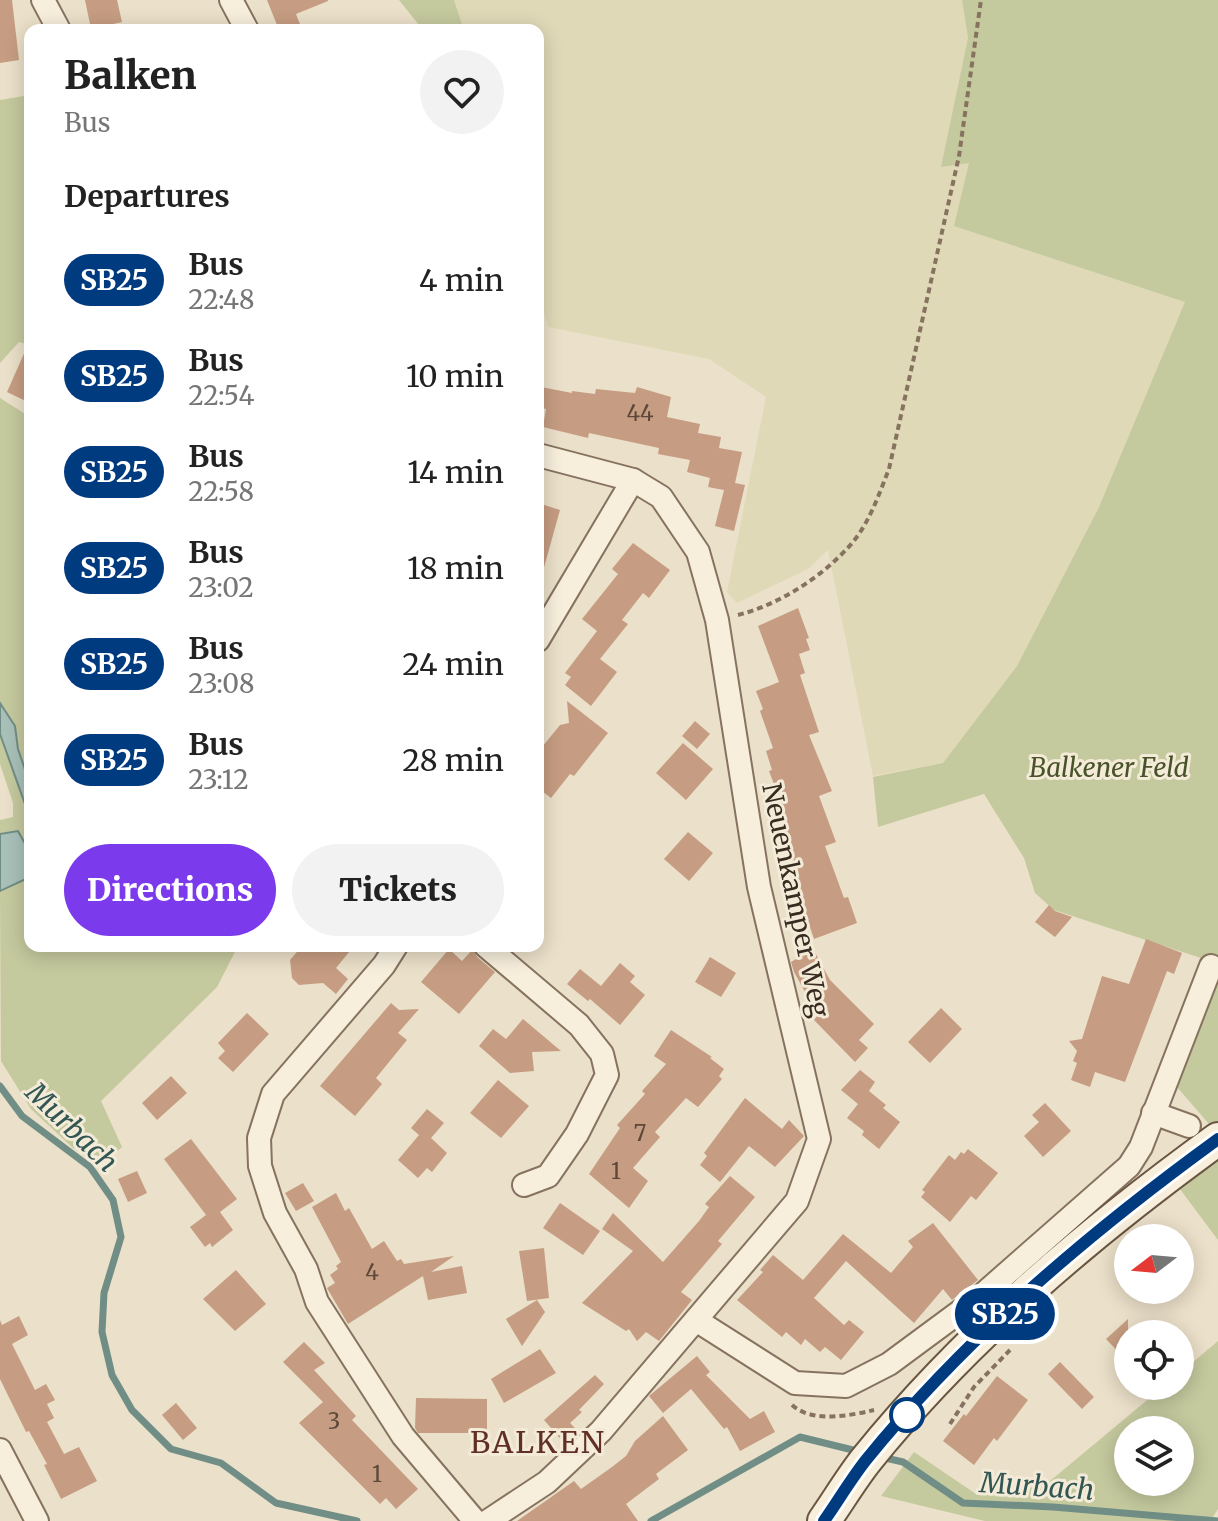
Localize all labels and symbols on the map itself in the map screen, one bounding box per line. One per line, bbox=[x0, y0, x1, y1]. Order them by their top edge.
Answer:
house number: 44 bbox=[626, 399, 654, 427]
park label: Balkener Feld bbox=[1029, 751, 1189, 784]
street label: Neuenkamper Weg bbox=[755, 780, 837, 1020]
water label: Murbach bbox=[18, 1074, 126, 1180]
house number: 7 bbox=[634, 1119, 646, 1147]
house number: 1 bbox=[611, 1157, 621, 1185]
north arrow bbox=[1114, 1224, 1194, 1304]
house number: 4 bbox=[365, 1258, 379, 1286]
line badge: SB25 bbox=[949, 1288, 1061, 1340]
unlabelled marker bbox=[890, 1398, 924, 1432]
house number: 3 bbox=[328, 1407, 340, 1435]
district label: BALKEN bbox=[470, 1423, 606, 1461]
house number: 1 bbox=[372, 1460, 382, 1488]
water label: Murbach bbox=[978, 1464, 1095, 1508]

